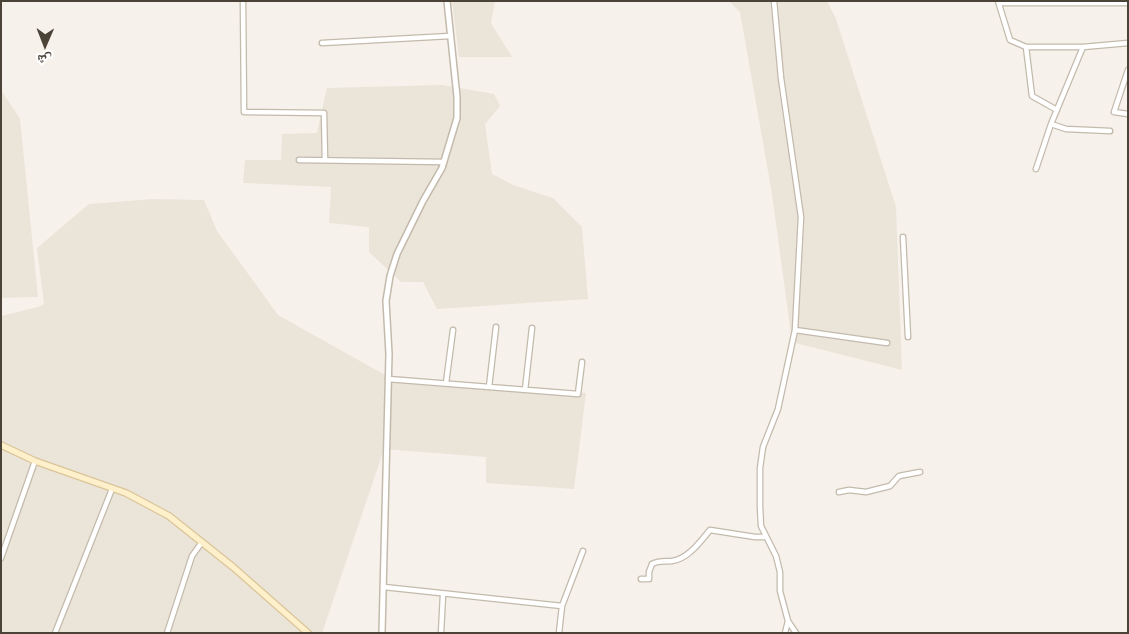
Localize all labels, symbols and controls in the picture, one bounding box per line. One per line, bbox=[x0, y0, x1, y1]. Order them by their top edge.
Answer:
north arrow bbox=[20, 20, 70, 70]
text: ش bbox=[37, 51, 52, 69]

